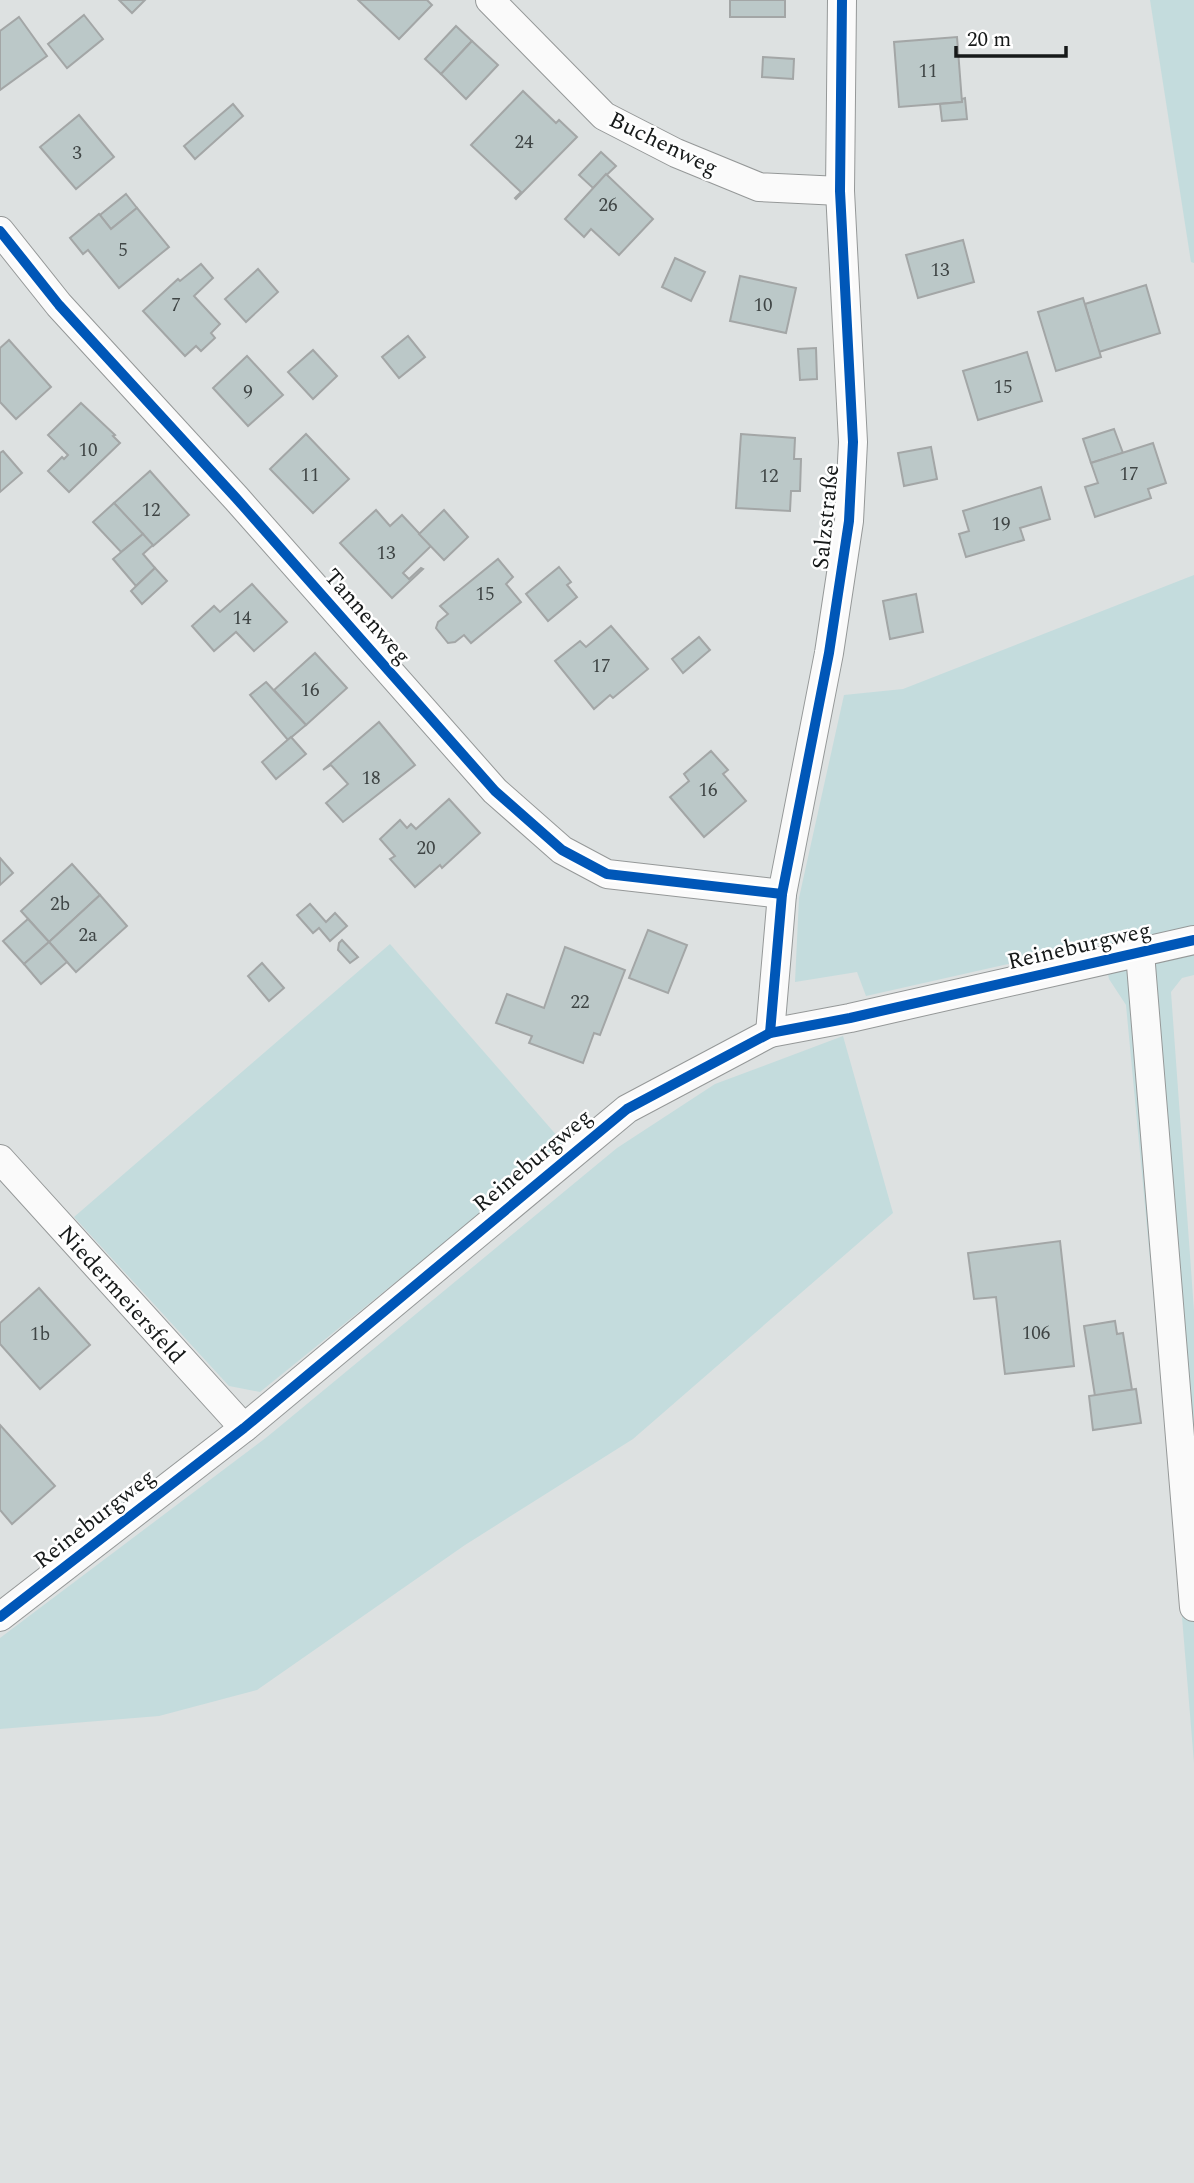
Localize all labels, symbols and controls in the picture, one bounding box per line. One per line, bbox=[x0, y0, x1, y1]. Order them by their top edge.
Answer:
scale bar bbox=[956, 14, 1066, 58]
text: 20 m bbox=[967, 24, 1011, 56]
house number: 11 bbox=[918, 57, 938, 86]
street label: Buchenweg bbox=[603, 103, 724, 186]
house number: 24 bbox=[514, 128, 534, 157]
house number: 3 bbox=[72, 139, 82, 168]
house number: 26 bbox=[598, 191, 618, 220]
house number: 5 bbox=[118, 236, 128, 265]
house number: 13 bbox=[930, 256, 950, 285]
house number: 7 bbox=[171, 291, 181, 320]
house number: 10 bbox=[753, 291, 773, 320]
house number: 15 bbox=[993, 373, 1013, 402]
house number: 9 bbox=[243, 378, 253, 407]
house number: 10 bbox=[78, 436, 98, 465]
house number: 17 bbox=[1119, 460, 1139, 489]
house number: 11 bbox=[300, 461, 320, 490]
house number: 12 bbox=[759, 462, 779, 491]
street label: Salzstraße bbox=[804, 463, 849, 571]
house number: 12 bbox=[141, 496, 161, 525]
house number: 19 bbox=[991, 510, 1011, 539]
house number: 13 bbox=[376, 539, 396, 568]
street label: Tannenweg bbox=[315, 561, 419, 673]
house number: 15 bbox=[475, 580, 495, 609]
house number: 14 bbox=[232, 604, 252, 633]
house number: 17 bbox=[591, 652, 611, 681]
house number: 16 bbox=[300, 676, 320, 705]
house number: 18 bbox=[361, 764, 381, 793]
house number: 16 bbox=[698, 776, 718, 805]
house number: 20 bbox=[416, 834, 436, 863]
house number: 2b bbox=[50, 890, 70, 919]
street label: Reineburgweg bbox=[1004, 913, 1155, 980]
house number: 2a bbox=[79, 921, 98, 950]
house number: 22 bbox=[570, 988, 590, 1017]
street label: Reineburgweg bbox=[466, 1101, 600, 1222]
street label: Niedermeiersfeld bbox=[49, 1218, 193, 1372]
house number: 106 bbox=[1022, 1319, 1050, 1348]
house number: 1b bbox=[30, 1320, 50, 1349]
street label: Reineburgweg bbox=[26, 1460, 163, 1578]

